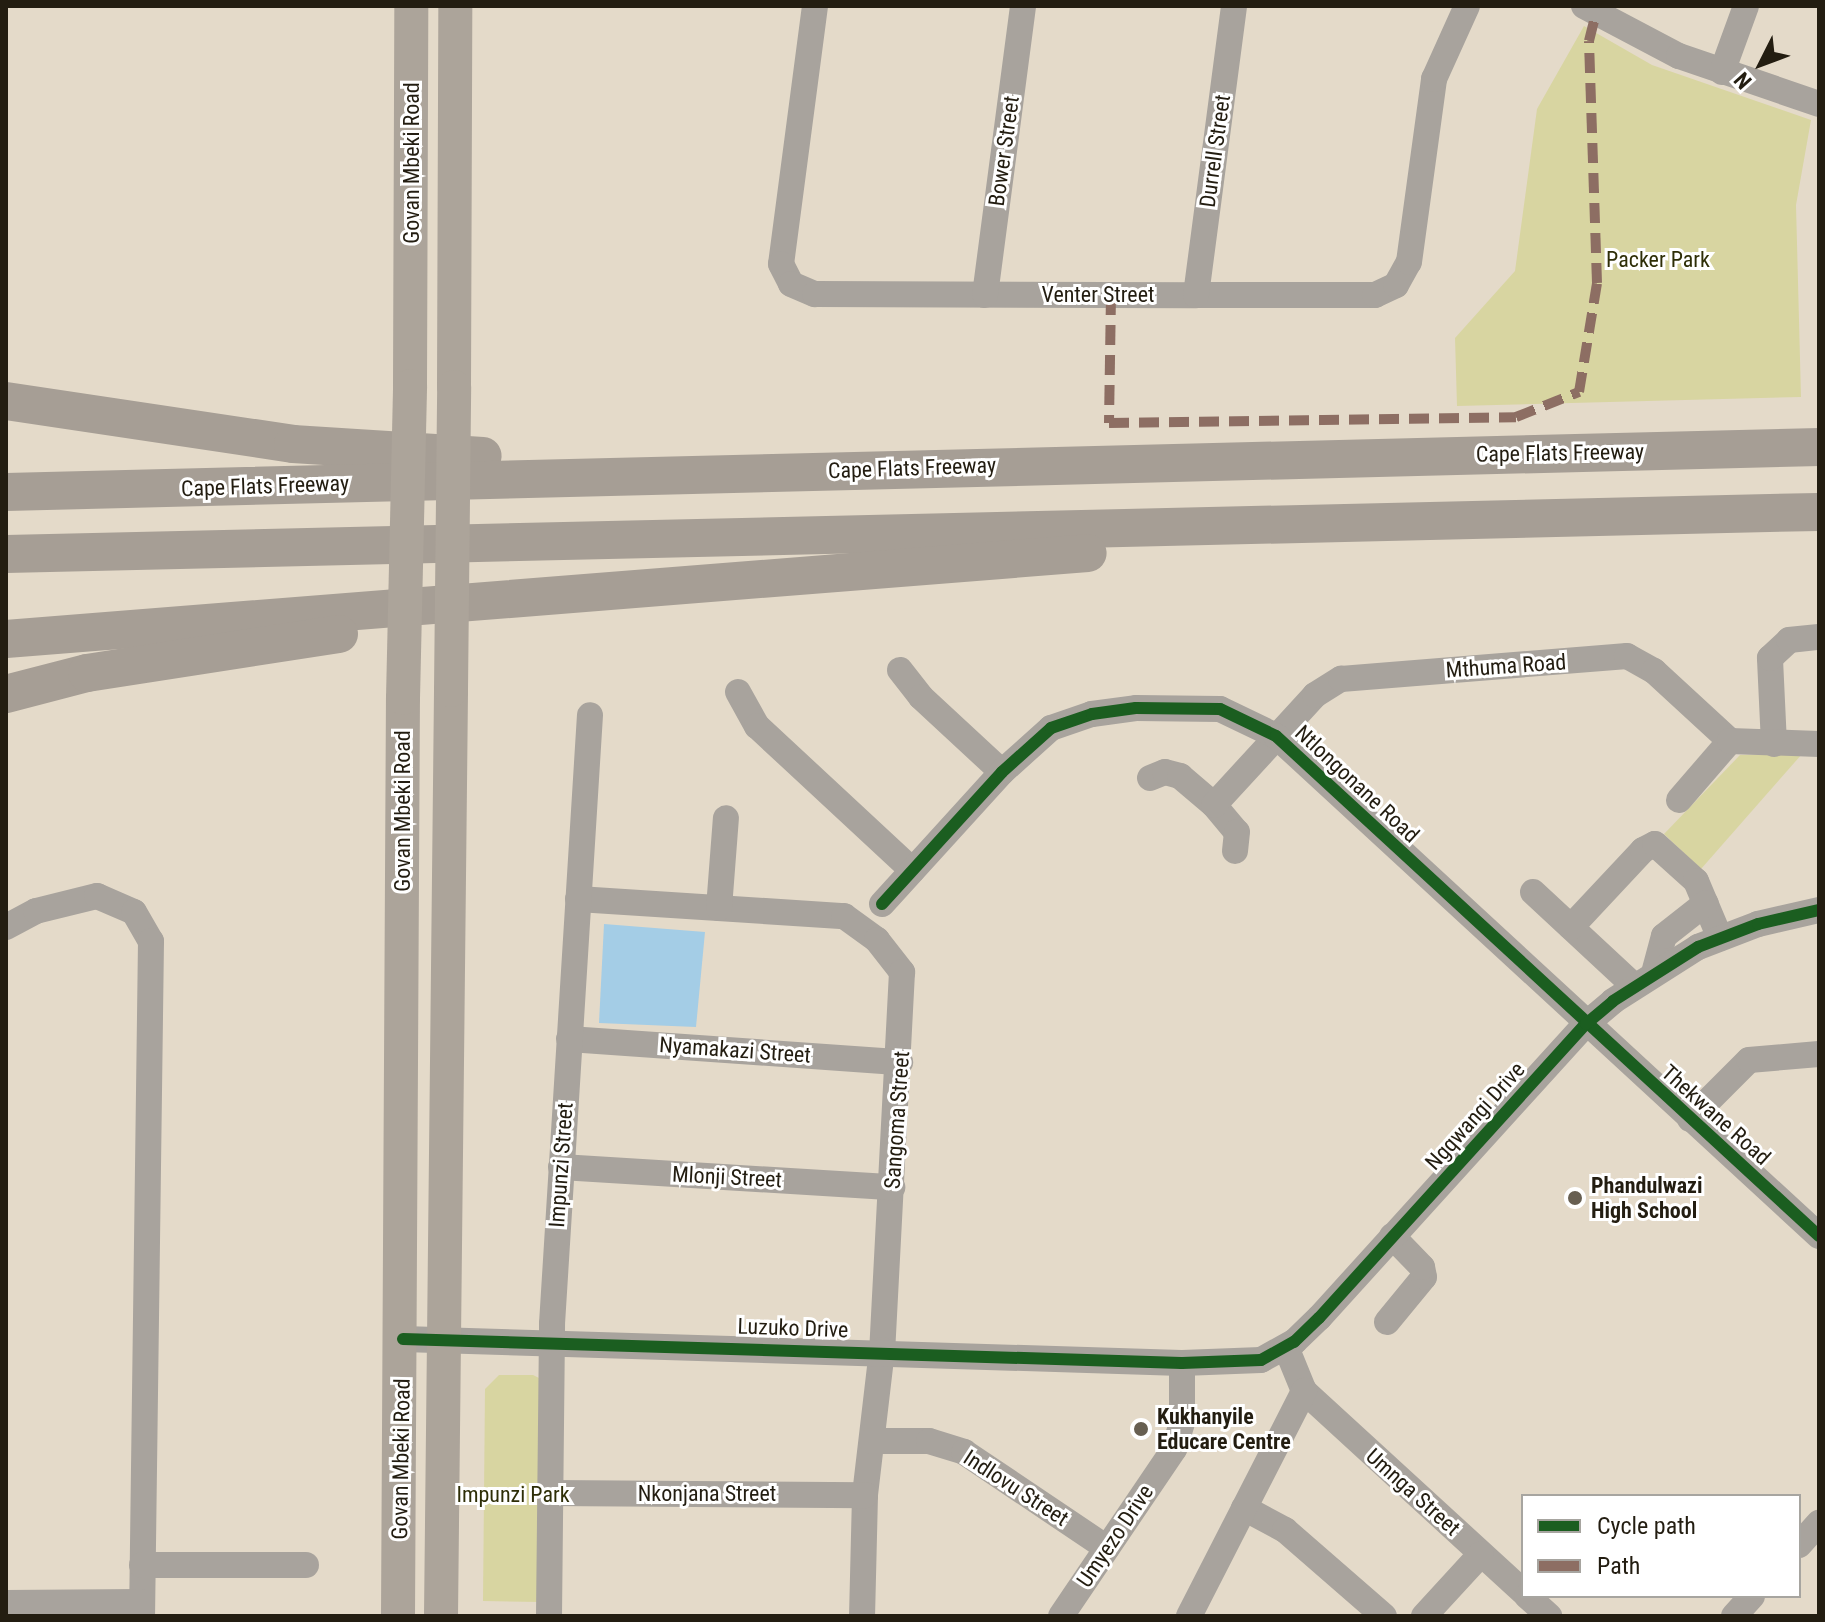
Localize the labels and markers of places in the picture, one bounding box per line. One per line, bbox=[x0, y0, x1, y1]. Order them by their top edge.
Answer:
place label: Phandulwazi High School bbox=[1591, 1172, 1703, 1224]
marker: Phandulwazi High School bbox=[1566, 1189, 1584, 1207]
place label: Kukhanyile Educare Centre bbox=[1157, 1403, 1291, 1454]
marker: Kukhanyile Educare Centre bbox=[1132, 1420, 1150, 1438]

